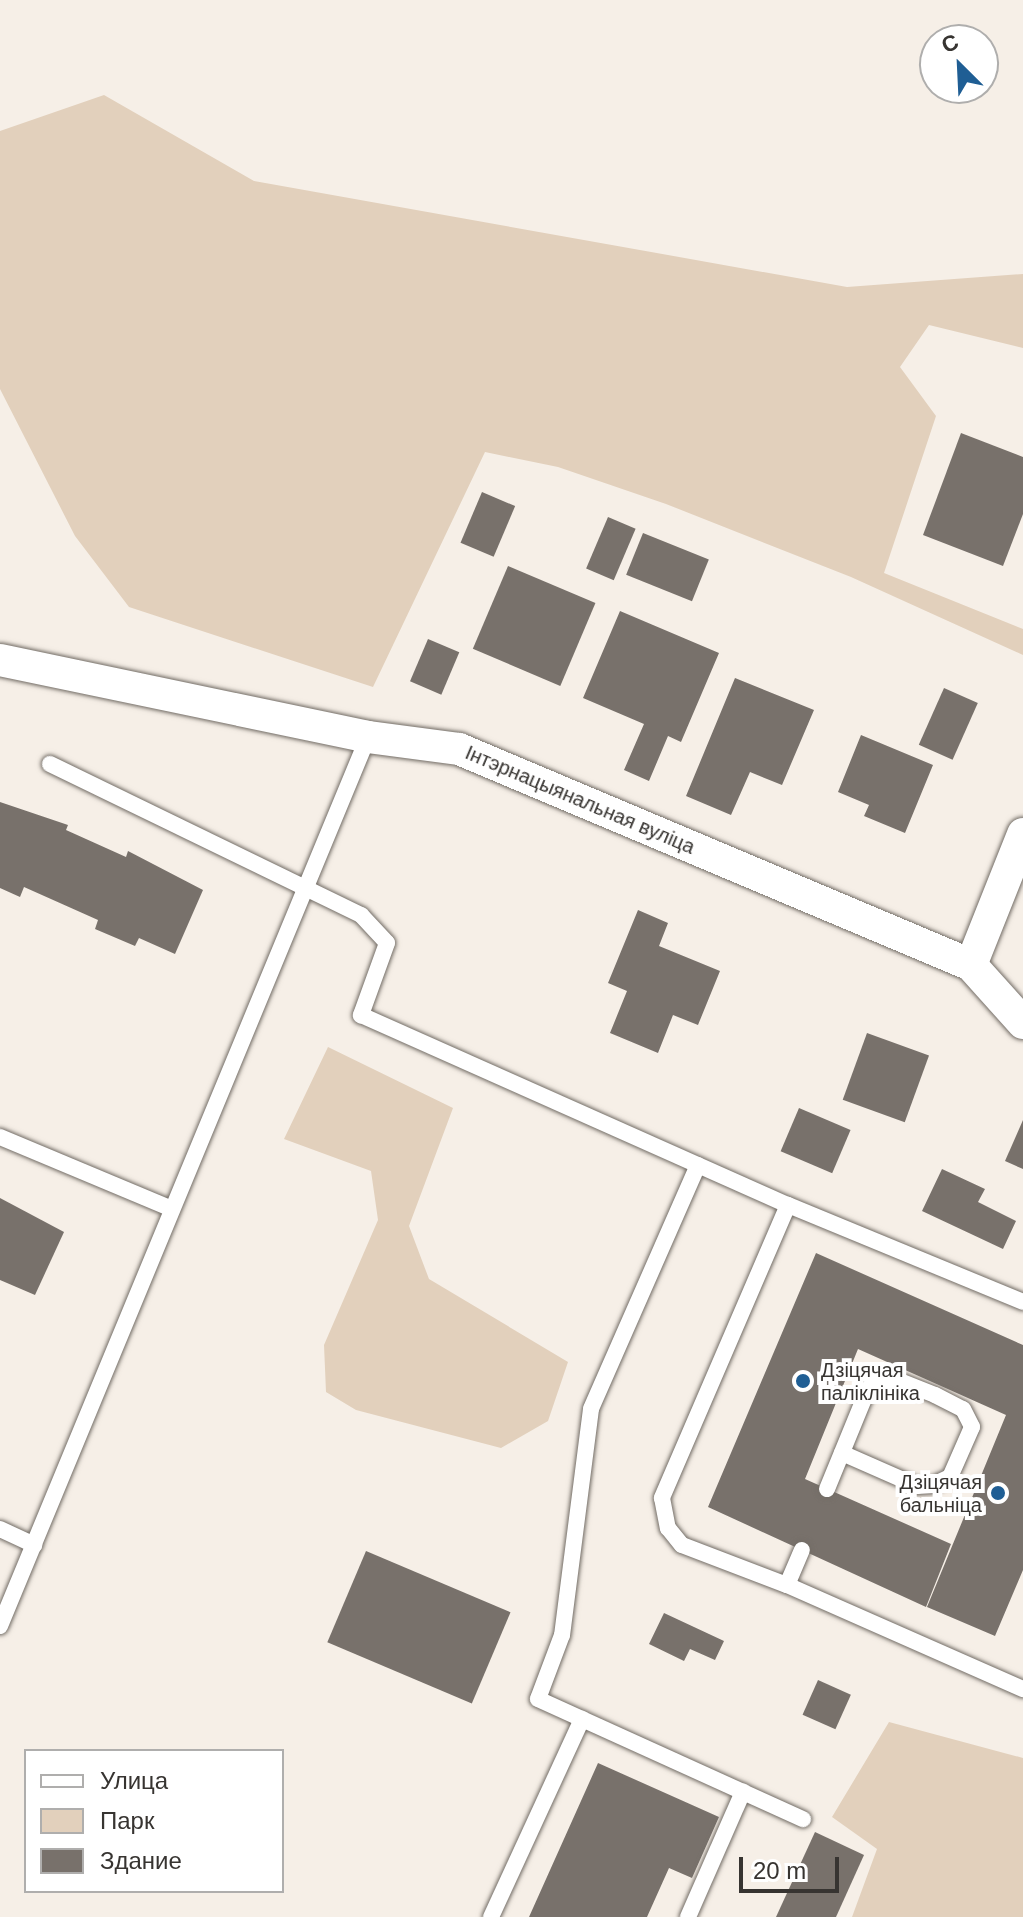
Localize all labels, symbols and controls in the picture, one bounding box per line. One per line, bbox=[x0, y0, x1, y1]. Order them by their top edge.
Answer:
north arrow bbox=[919, 24, 999, 104]
text: С bbox=[937, 29, 962, 58]
street label: Інтэрнацыянальная вуліца bbox=[462, 741, 698, 859]
place label: Дзіцячая паліклініка bbox=[821, 1358, 920, 1405]
marker: Дзіцячая паліклініка bbox=[792, 1370, 814, 1392]
place label: Дзіцячая бальніца bbox=[900, 1470, 982, 1517]
marker: Дзіцячая бальніца bbox=[989, 1484, 1007, 1502]
legend bbox=[24, 1749, 284, 1893]
text: Улица bbox=[100, 1767, 168, 1794]
text: Парк bbox=[100, 1807, 154, 1834]
scale bar bbox=[743, 1841, 843, 1891]
text: Здание bbox=[100, 1847, 182, 1874]
text: 20 m bbox=[753, 1857, 806, 1884]

